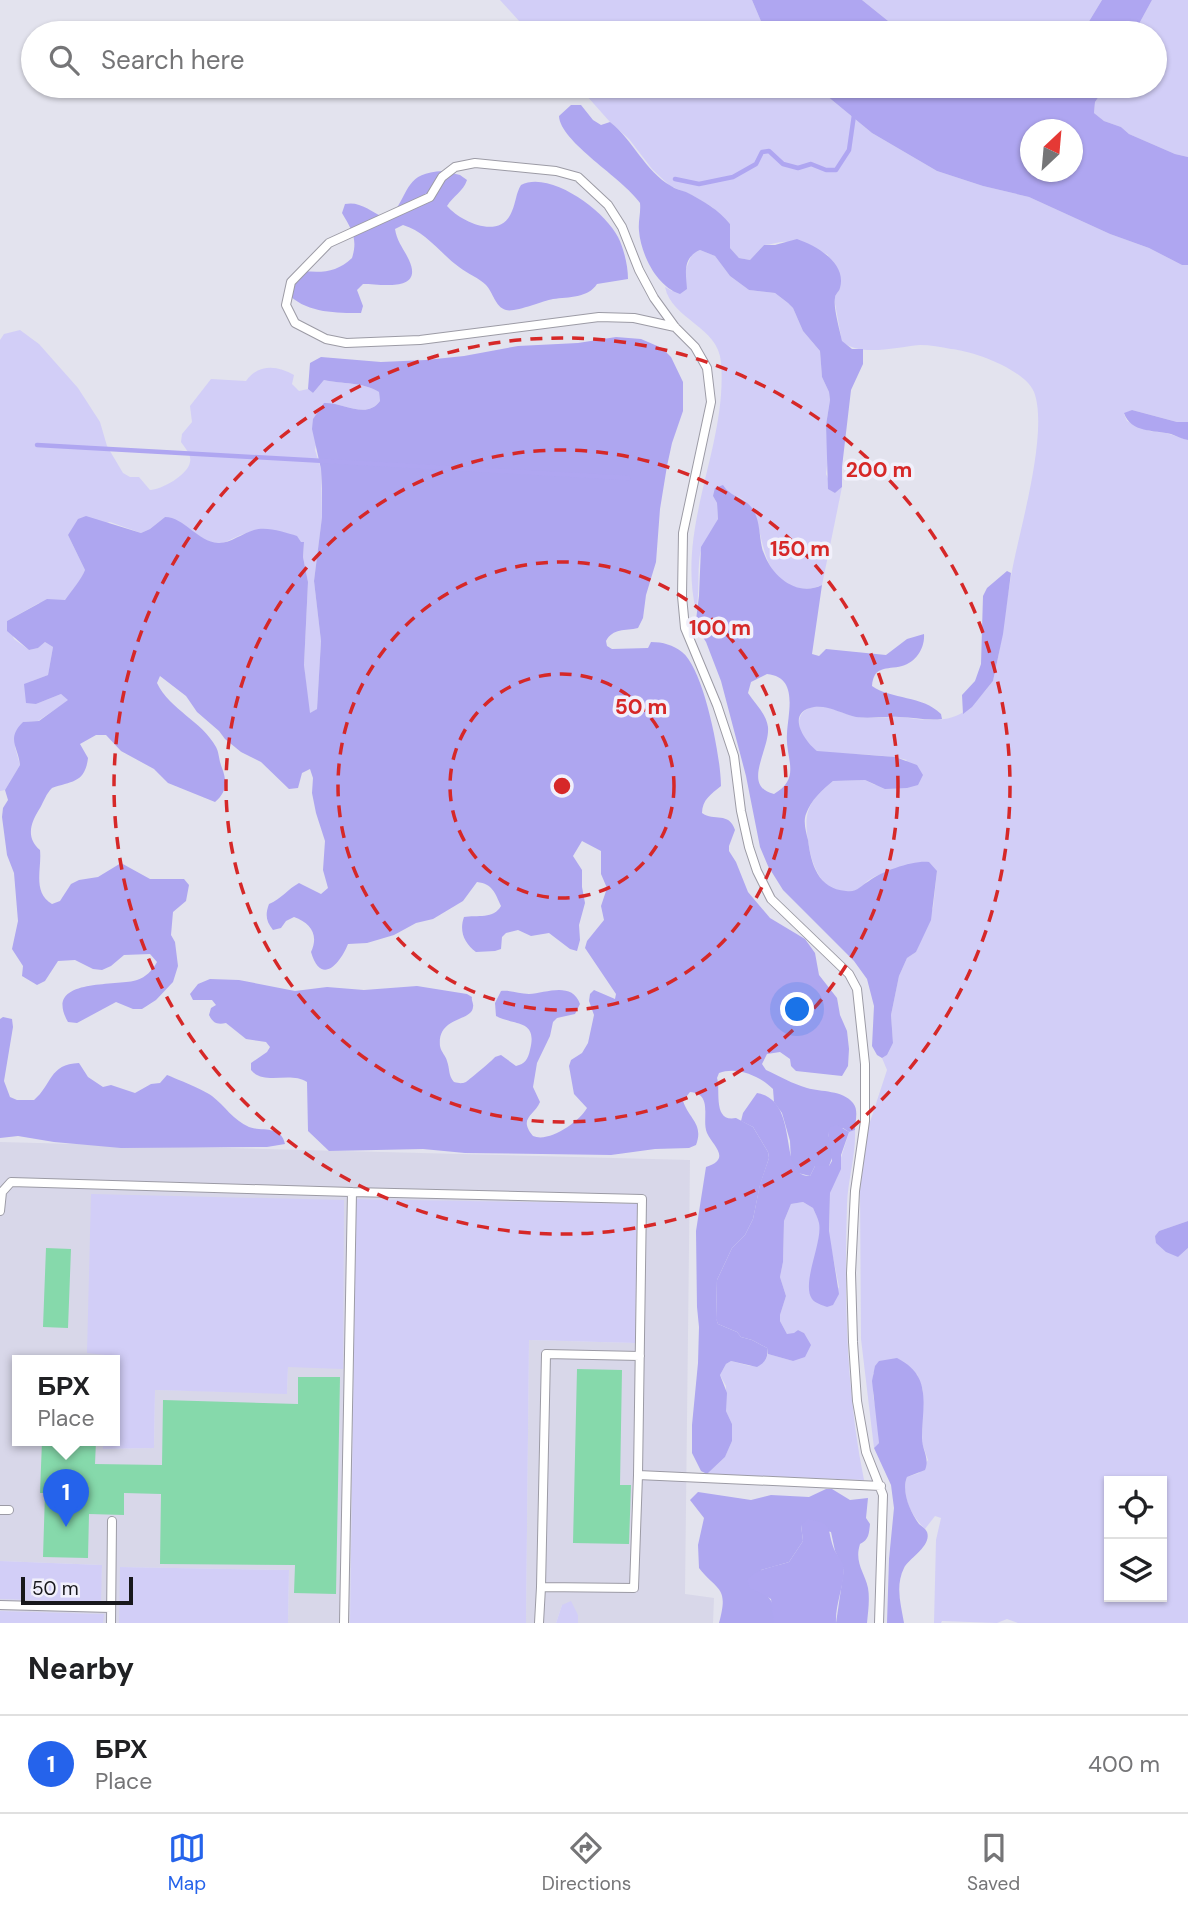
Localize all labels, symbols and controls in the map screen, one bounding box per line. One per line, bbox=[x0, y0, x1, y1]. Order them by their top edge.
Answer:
search box bbox=[21, 21, 1167, 98]
icon: search bbox=[45, 41, 83, 79]
text: Search here bbox=[101, 43, 244, 77]
north arrow bbox=[1020, 119, 1083, 182]
text: 200 m bbox=[846, 456, 912, 484]
text: 150 m bbox=[770, 535, 830, 563]
text: 100 m bbox=[689, 614, 751, 642]
text: 50 m bbox=[615, 693, 667, 721]
centre of rings bbox=[550, 774, 574, 798]
your location bbox=[780, 992, 814, 1026]
popup bbox=[12, 1355, 120, 1446]
text: БРХ bbox=[37, 1369, 90, 1403]
text: Place bbox=[37, 1403, 95, 1433]
pin: 1 bbox=[43, 1469, 89, 1527]
map controls bbox=[1104, 1476, 1167, 1602]
button: locate bbox=[1104, 1476, 1167, 1539]
button: layers bbox=[1104, 1539, 1167, 1602]
scale bar bbox=[21, 1574, 133, 1606]
text: 50 m bbox=[32, 1576, 79, 1601]
text: Nearby bbox=[28, 1649, 134, 1688]
text: БРХ bbox=[95, 1732, 147, 1766]
text: 1 bbox=[47, 1749, 55, 1779]
text: 400 m bbox=[1088, 1749, 1160, 1779]
text: Place bbox=[95, 1766, 152, 1796]
tab: Map bbox=[168, 1829, 206, 1896]
tab: Directions bbox=[542, 1829, 631, 1896]
tab: Saved bbox=[967, 1829, 1020, 1896]

